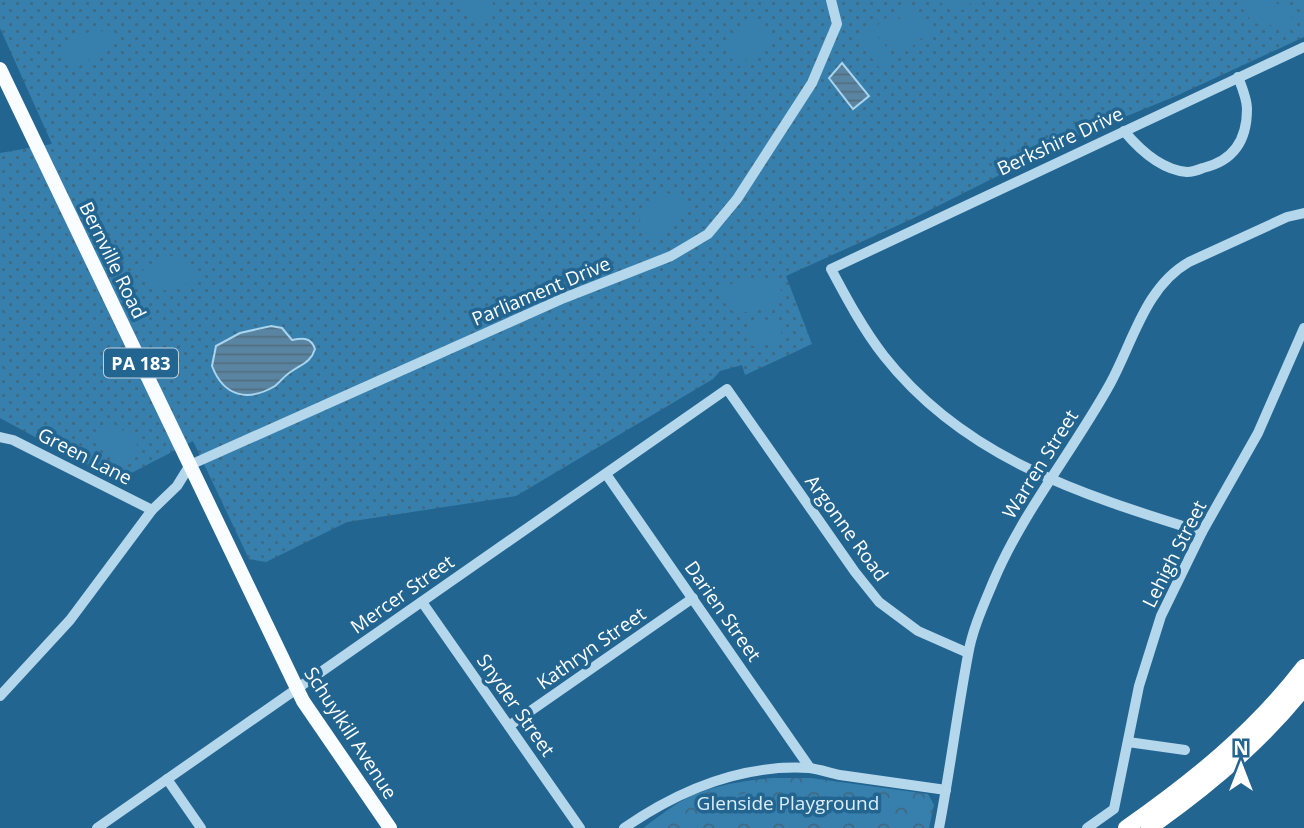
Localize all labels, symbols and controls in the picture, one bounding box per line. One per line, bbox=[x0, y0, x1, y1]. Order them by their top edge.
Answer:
street label: Berkshire Drive bbox=[993, 100, 1127, 182]
street label: Bernville Road bbox=[73, 197, 153, 323]
street label: Parliament Drive bbox=[468, 250, 614, 332]
road number: PA 183 bbox=[104, 348, 178, 377]
street label: Warren Street bbox=[996, 404, 1084, 523]
street label: Green Lane bbox=[34, 421, 136, 491]
street label: Argonne Road bbox=[800, 469, 894, 587]
street label: Lehigh Street bbox=[1136, 496, 1212, 612]
street label: Mercer Street bbox=[345, 549, 459, 639]
street label: Darien Street bbox=[679, 556, 767, 667]
street label: Kathryn Street bbox=[531, 601, 651, 695]
street label: Snyder Street bbox=[471, 649, 561, 762]
street label: Schuylkill Avenue bbox=[299, 662, 403, 804]
north arrow bbox=[1206, 730, 1276, 800]
text: N bbox=[1233, 735, 1249, 761]
park label: Glenside Playground bbox=[697, 790, 879, 816]

